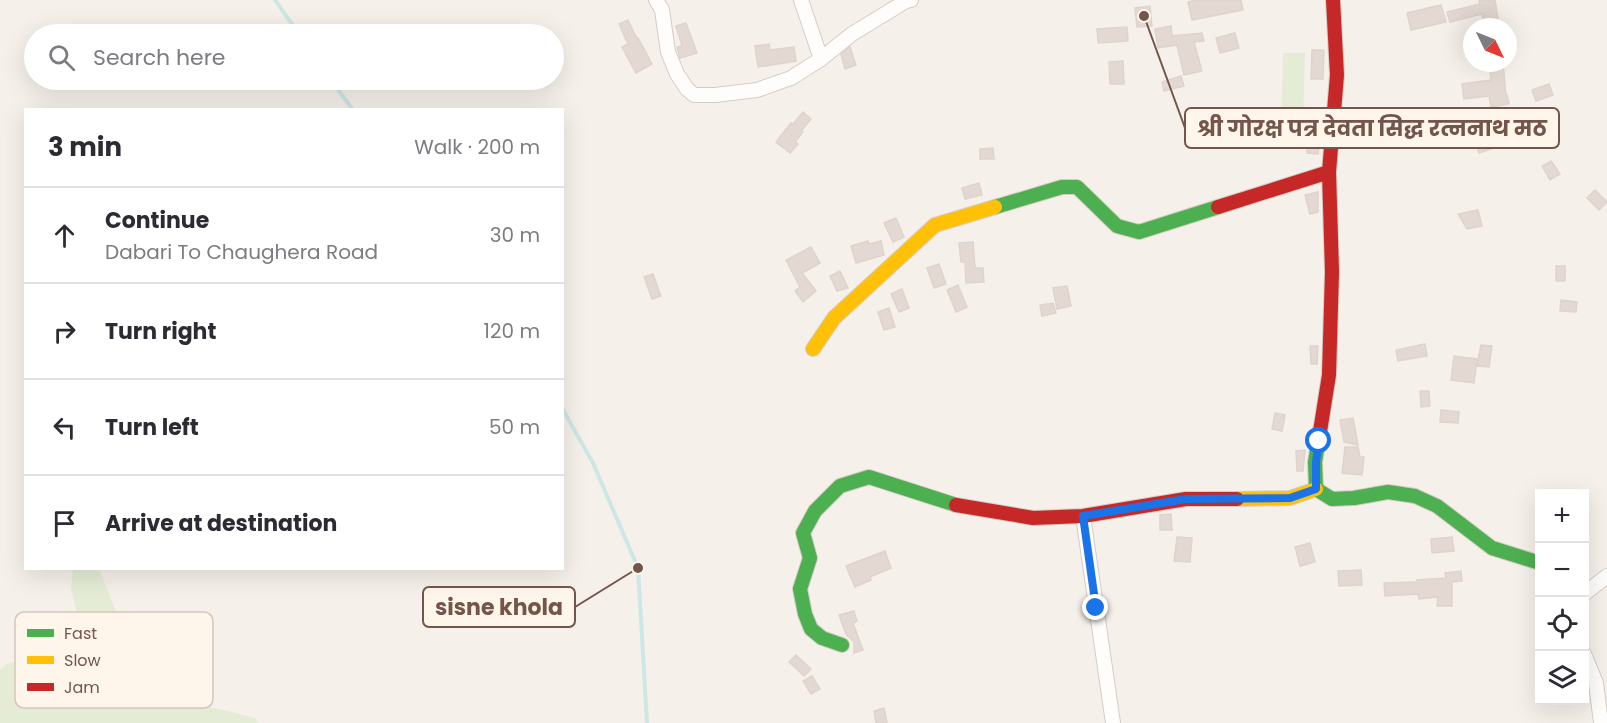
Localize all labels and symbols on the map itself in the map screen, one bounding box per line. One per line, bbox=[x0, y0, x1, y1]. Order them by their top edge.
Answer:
north arrow bbox=[1463, 18, 1517, 72]
callout: श्री गोरक्ष पत्र देवता सिद्ध रत्ननाथ मठ bbox=[1185, 108, 1559, 148]
text: श्री गोरक्ष पत्र देवता सिद्ध रत्ननाथ मठ bbox=[1197, 113, 1548, 144]
route start bbox=[1305, 427, 1331, 453]
callout: sisne khola bbox=[423, 587, 575, 627]
text: sisne khola bbox=[435, 592, 563, 623]
route end bbox=[1082, 594, 1108, 620]
legend bbox=[15, 612, 213, 708]
text: Fast bbox=[64, 622, 97, 645]
text: Slow bbox=[64, 649, 101, 672]
text: Jam bbox=[64, 676, 100, 699]

